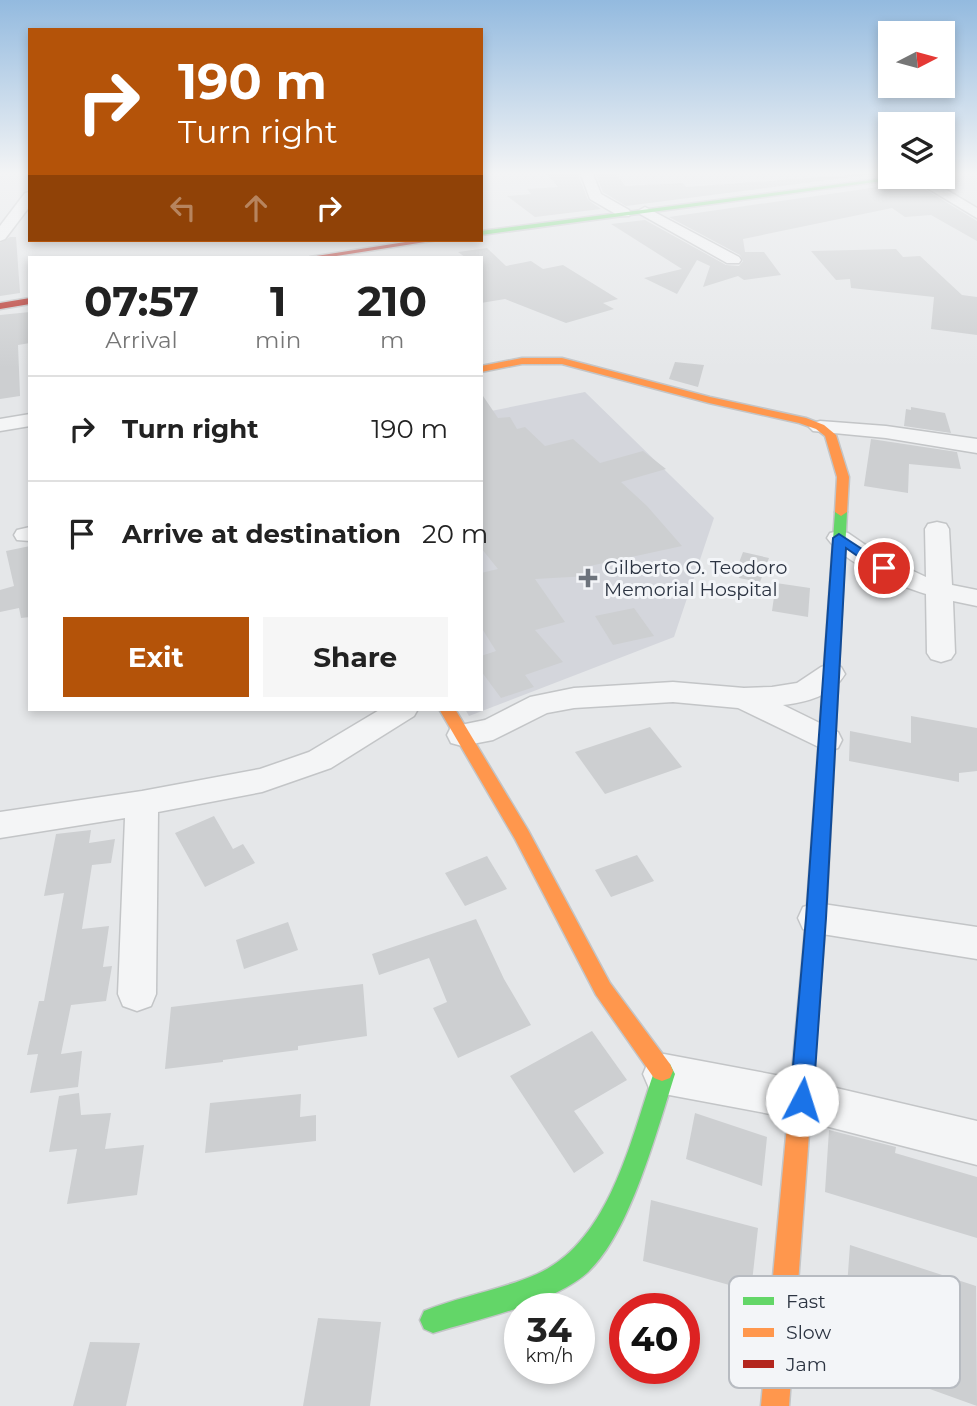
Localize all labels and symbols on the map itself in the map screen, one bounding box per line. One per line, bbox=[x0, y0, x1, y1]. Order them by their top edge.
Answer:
north arrow bbox=[878, 21, 956, 98]
pin bbox=[854, 538, 914, 598]
place label: Gilberto O. Teodoro Memorial Hospital bbox=[604, 556, 787, 601]
marker: Gilberto O. Teodoro Memorial Hospital bbox=[578, 568, 598, 588]
position arrow bbox=[765, 1063, 839, 1137]
legend bbox=[729, 1276, 960, 1388]
text: Fast bbox=[786, 1290, 826, 1313]
speed limit sign: 40 bbox=[609, 1293, 700, 1384]
text: Slow bbox=[786, 1321, 831, 1344]
text: Jam bbox=[785, 1353, 827, 1376]

